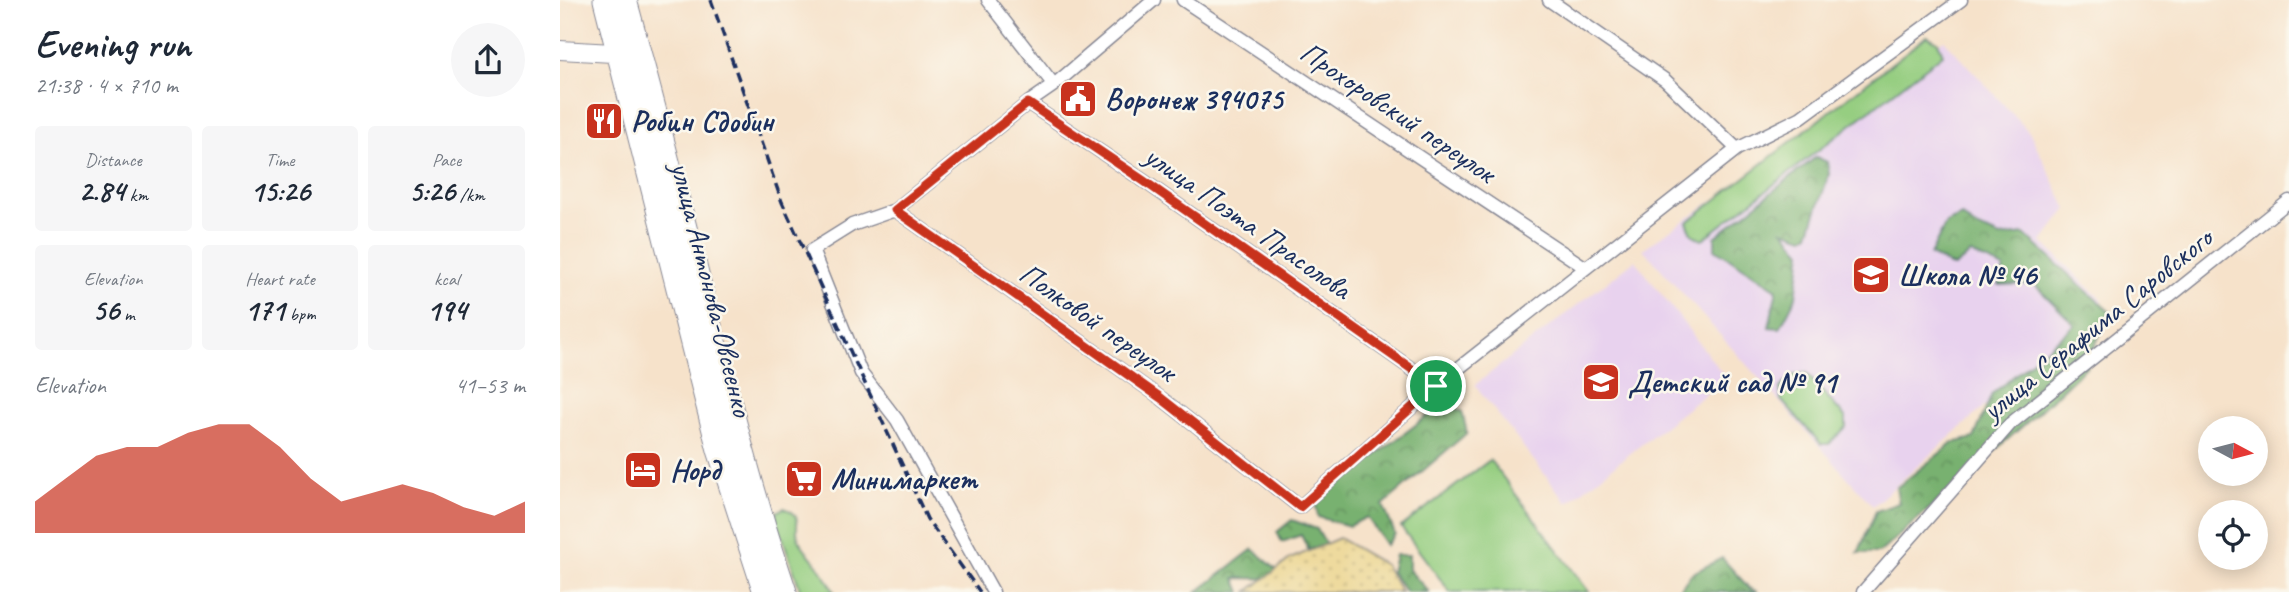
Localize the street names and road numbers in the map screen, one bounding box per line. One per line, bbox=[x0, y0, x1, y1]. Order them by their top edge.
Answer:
street label: Прохоровский переулок bbox=[1293, 33, 1505, 193]
street label: улица Поэта Прасолова bbox=[1136, 135, 1360, 309]
street label: улица Антонова-Овсеенко bbox=[662, 156, 762, 421]
street label: улица Серафима Саровского bbox=[1972, 217, 2223, 430]
street label: Полковой переулок bbox=[1012, 254, 1186, 392]

